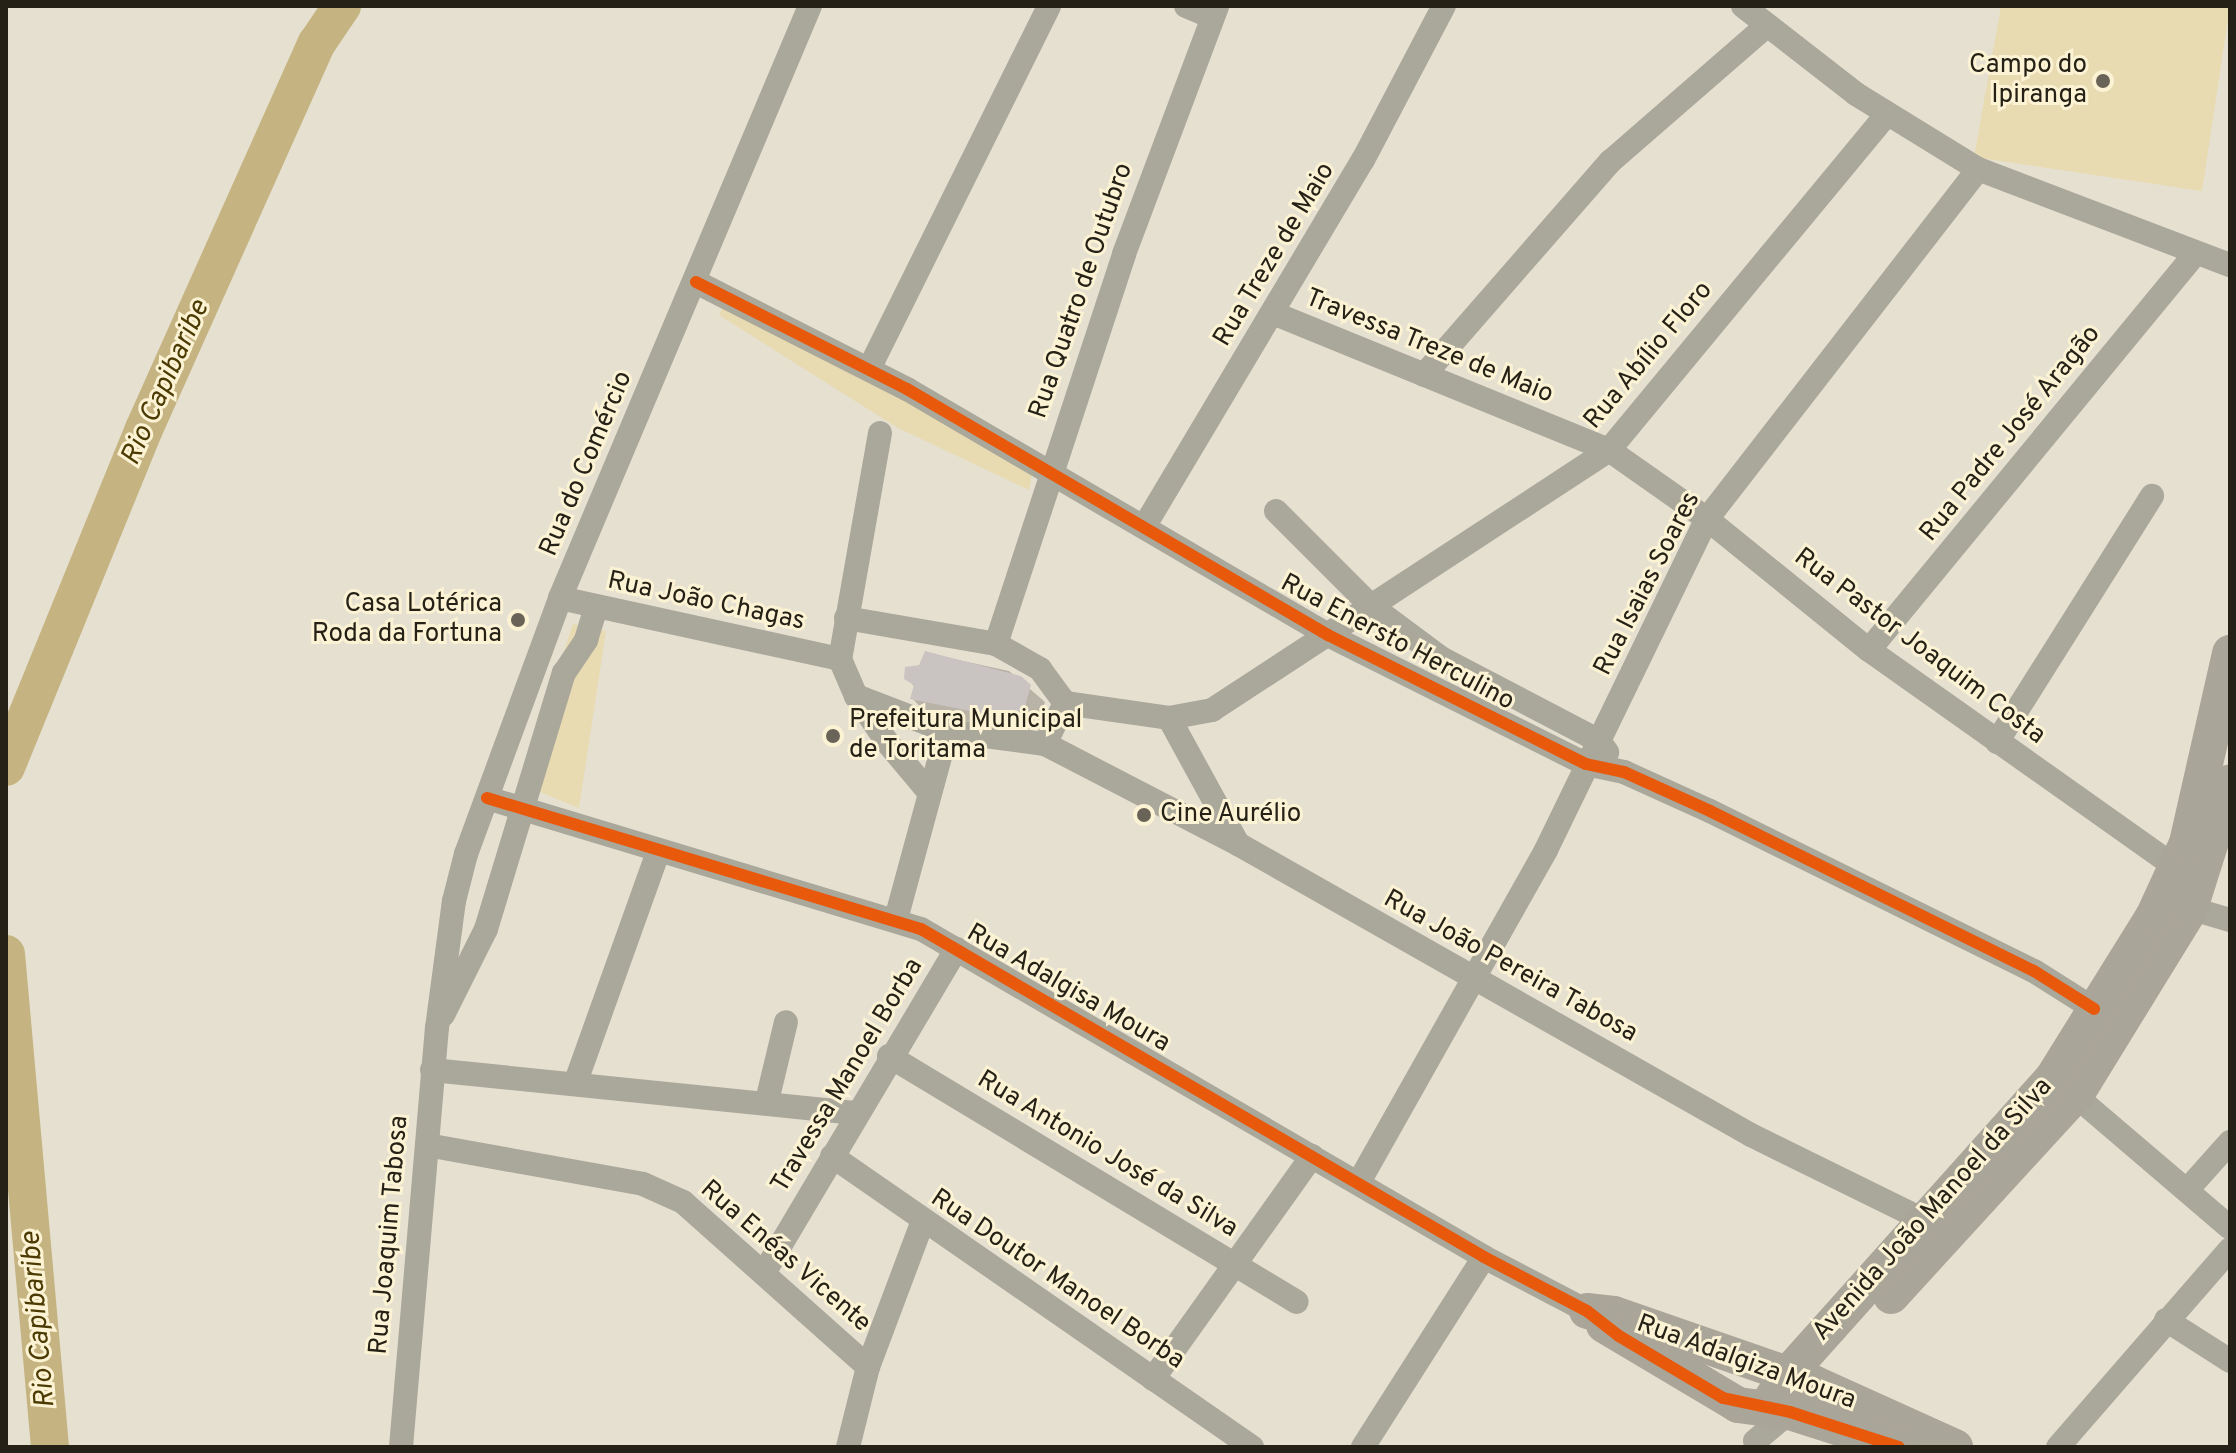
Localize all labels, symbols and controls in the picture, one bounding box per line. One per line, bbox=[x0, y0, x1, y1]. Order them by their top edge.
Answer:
place label: Campo do Ipiranga bbox=[1969, 50, 2087, 112]
marker: Campo do Ipiranga bbox=[2094, 72, 2112, 90]
street label: Rua Treze de Maio bbox=[1208, 157, 1342, 353]
street label: Rua Quatro de Outubro bbox=[1024, 159, 1140, 423]
street label: Rua Abílio Floro bbox=[1578, 275, 1720, 437]
street label: Travessa Treze de Maio bbox=[1300, 283, 1558, 411]
water label: Rio Capibaribe bbox=[115, 295, 217, 471]
street label: Rua Padre José Aragão bbox=[1914, 319, 2108, 549]
street label: Rua do Comércio bbox=[534, 367, 640, 561]
street label: Rua Isaias Soares bbox=[1588, 487, 1708, 681]
street label: Rua Pastor Joaquim Costa bbox=[1787, 542, 2051, 752]
street label: Rua João Chagas bbox=[605, 566, 807, 638]
street label: Rua Enersto Herculino bbox=[1275, 568, 1519, 718]
place label: Casa Lotérica Roda da Fortuna bbox=[312, 589, 502, 650]
marker: Casa Lotérica Roda da Fortuna bbox=[509, 611, 527, 629]
place label: Prefeitura Municipal de Toritama bbox=[849, 705, 1082, 766]
marker: Prefeitura Municipal de Toritama bbox=[824, 727, 842, 745]
place label: Cine Aurélio bbox=[1160, 799, 1302, 831]
marker: Cine Aurélio bbox=[1135, 806, 1153, 824]
street label: Rua João Pereira Tabosa bbox=[1377, 884, 1643, 1050]
street label: Rua Adalgisa Moura bbox=[960, 918, 1176, 1060]
street label: Travessa Manoel Borba bbox=[766, 953, 930, 1199]
street label: Rua Antonio José da Silva bbox=[971, 1064, 1243, 1246]
street label: Avenida João Manoel da Silva bbox=[1807, 1072, 2059, 1348]
street label: Rua Joaquim Tabosa bbox=[364, 1114, 416, 1356]
street label: Rua Enéas Vicente bbox=[693, 1174, 877, 1340]
street label: Rua Doutor Manoel Borba bbox=[924, 1183, 1190, 1377]
water label: Rio Capibaribe bbox=[15, 1230, 63, 1410]
street label: Rua Adalgiza Moura bbox=[1632, 1309, 1860, 1417]

